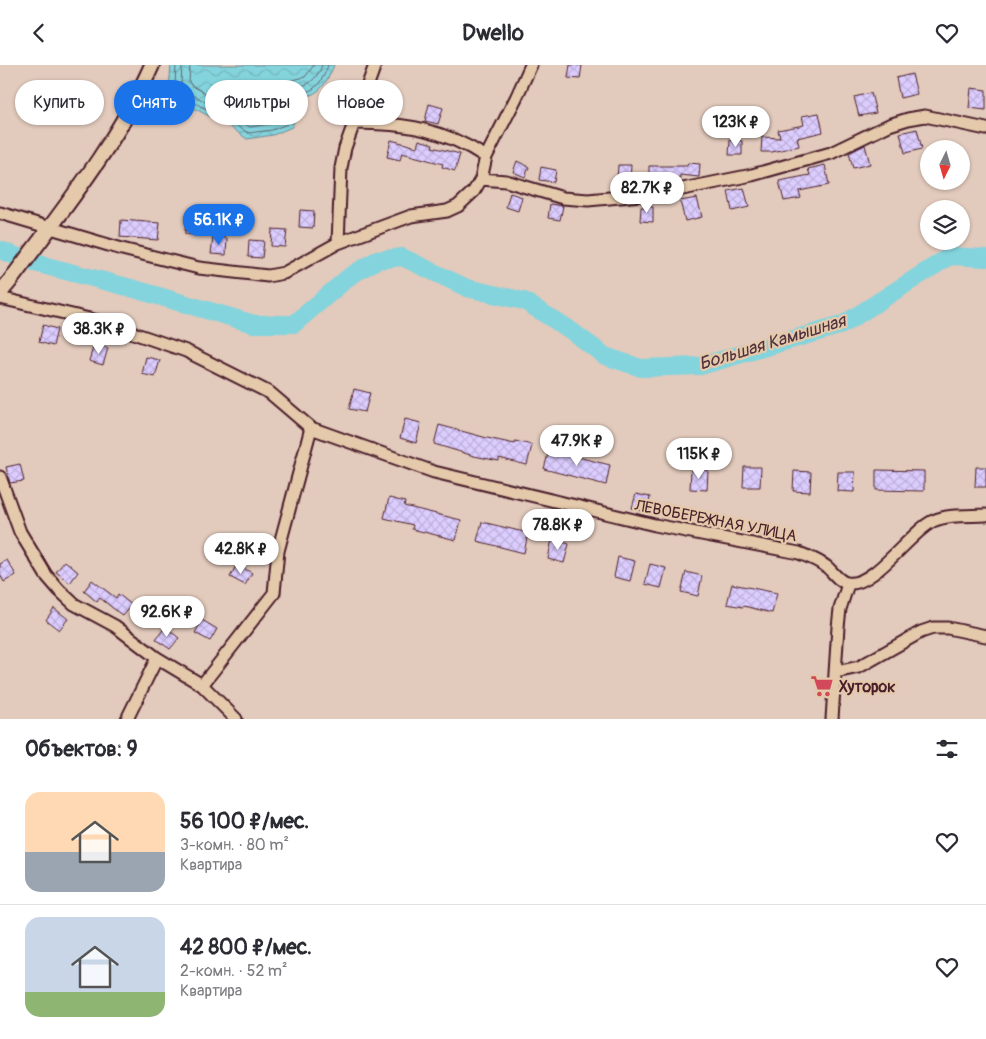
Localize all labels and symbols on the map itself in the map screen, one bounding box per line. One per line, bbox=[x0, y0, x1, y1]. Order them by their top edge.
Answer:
pin: 123K ₽ bbox=[695, 106, 777, 148]
north arrow bbox=[920, 140, 970, 190]
pin: 82.7K ₽ bbox=[601, 171, 693, 214]
pin: 56.1K ₽ bbox=[173, 203, 265, 246]
water label: Большая Камышная bbox=[696, 309, 850, 376]
pin: 38.3K ₽ bbox=[53, 313, 145, 355]
pin: 47.9K ₽ bbox=[531, 425, 623, 467]
pin: 115K ₽ bbox=[658, 437, 740, 480]
street label: ЛЕВОБЕРЕЖНАЯ УЛИЦА bbox=[632, 495, 799, 547]
pin: 78.8K ₽ bbox=[512, 509, 604, 551]
pin: 42.8K ₽ bbox=[195, 533, 287, 575]
pin: 92.6K ₽ bbox=[121, 595, 213, 638]
supermarket icon: Хуторок bbox=[809, 673, 835, 699]
place label: Хуторок bbox=[839, 677, 895, 697]

